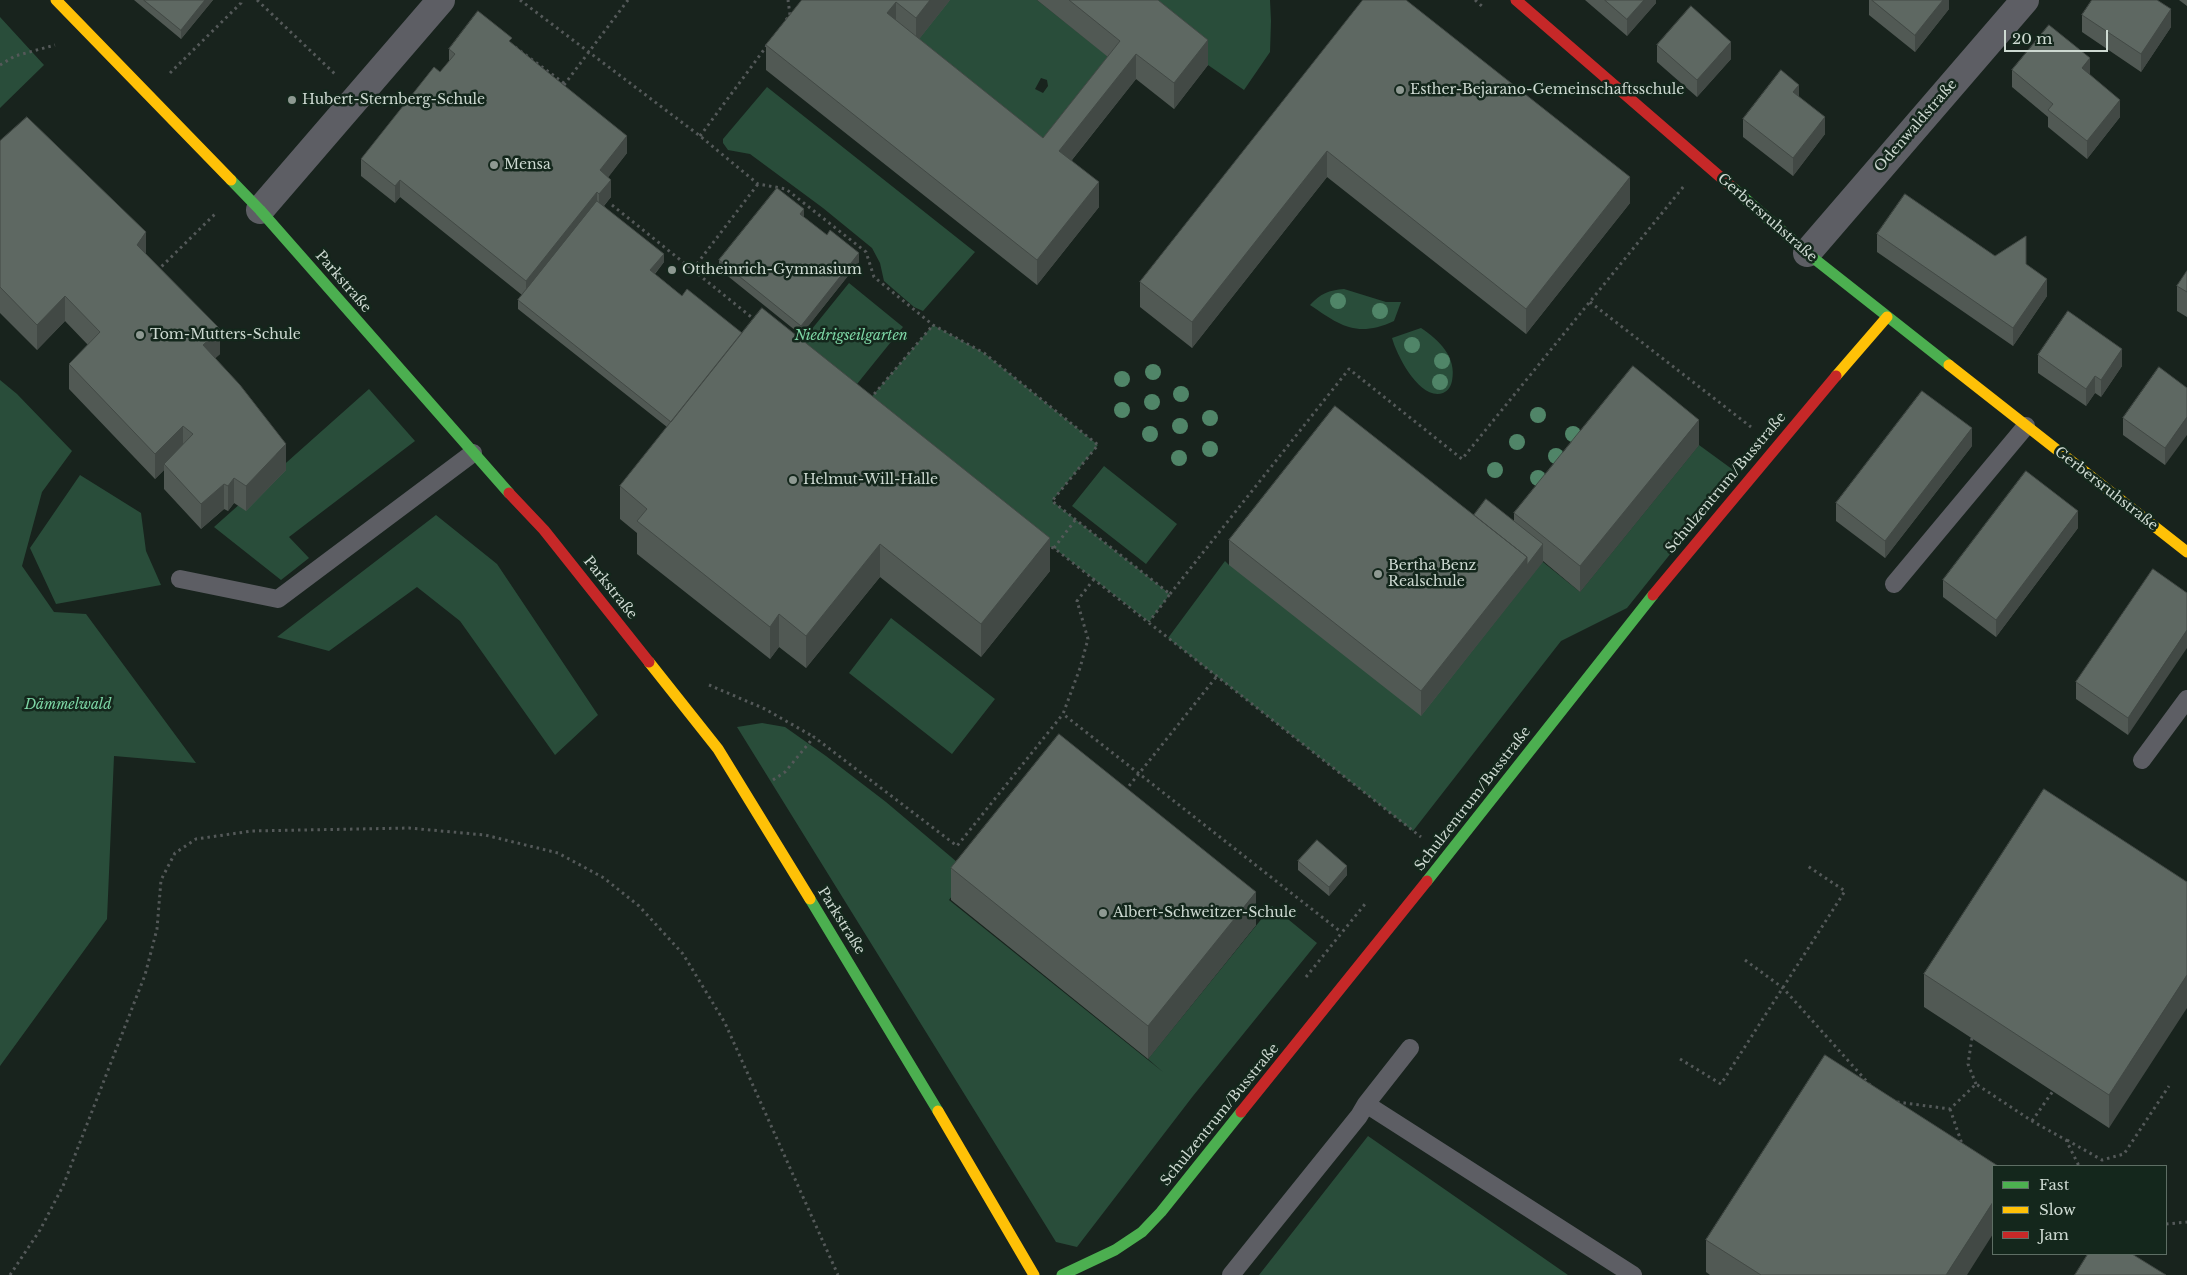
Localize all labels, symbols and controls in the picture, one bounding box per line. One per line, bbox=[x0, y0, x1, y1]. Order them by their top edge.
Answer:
scale bar bbox=[2007, 20, 2111, 52]
text: 20 m bbox=[2012, 29, 2052, 48]
street label: Odenwaldstraße bbox=[1871, 76, 1961, 176]
place label: Esther-Bejarano-Gemeinschaftsschule bbox=[1410, 82, 1684, 98]
marker: Esther-Bejarano-Gemeinschaftsschule bbox=[1394, 84, 1406, 96]
place label: Hubert-Sternberg-Schule bbox=[302, 92, 485, 108]
marker: Hubert-Sternberg-Schule bbox=[286, 94, 298, 106]
place label: Mensa bbox=[504, 157, 551, 173]
marker: Mensa bbox=[488, 159, 500, 171]
street label: Gerbersruhstraße bbox=[1714, 170, 1820, 266]
street label: Parkstraße bbox=[312, 248, 374, 316]
place label: Ottheinrich-Gymnasium bbox=[682, 262, 862, 278]
marker: Ottheinrich-Gymnasium bbox=[666, 264, 678, 276]
place label: Tom-Mutters-Schule bbox=[150, 327, 301, 343]
park label: Niedrigseilgarten bbox=[794, 328, 908, 344]
marker: Tom-Mutters-Schule bbox=[134, 329, 146, 341]
street label: Schulzentrum/Busstraße bbox=[1662, 409, 1790, 557]
street label: Gerbersruhstraße bbox=[2051, 443, 2161, 535]
place label: Helmut-Will-Halle bbox=[803, 472, 938, 488]
marker: Helmut-Will-Halle bbox=[787, 474, 799, 486]
street label: Parkstraße bbox=[580, 553, 640, 623]
place label: Bertha Benz Realschule bbox=[1388, 558, 1476, 590]
marker: Bertha Benz Realschule bbox=[1372, 568, 1384, 580]
park label: Dämmelwald bbox=[24, 697, 112, 713]
street label: Schulzentrum/Busstraße bbox=[1411, 724, 1535, 874]
street label: Parkstraße bbox=[814, 884, 868, 958]
place label: Albert-Schweitzer-Schule bbox=[1113, 905, 1296, 921]
marker: Albert-Schweitzer-Schule bbox=[1097, 907, 1109, 919]
street label: Schulzentrum/Busstraße bbox=[1157, 1040, 1283, 1190]
legend bbox=[1992, 1165, 2167, 1255]
text: Fast bbox=[2039, 1175, 2069, 1194]
text: Slow bbox=[2039, 1200, 2076, 1219]
text: Jam bbox=[2039, 1225, 2069, 1244]

